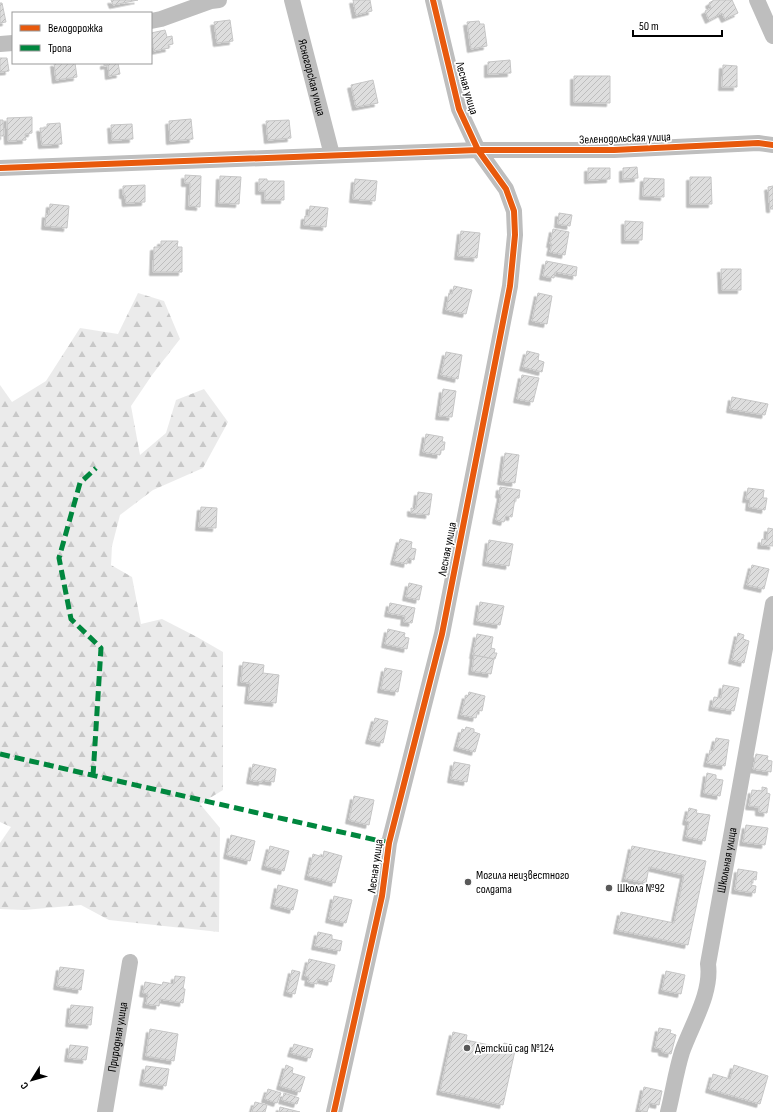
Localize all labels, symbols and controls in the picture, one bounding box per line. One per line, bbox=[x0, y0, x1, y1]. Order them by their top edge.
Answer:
legend bbox=[12, 12, 152, 64]
scale bar bbox=[633, 12, 722, 38]
text: 50 m bbox=[639, 19, 659, 34]
text: Велодорожка bbox=[48, 21, 103, 36]
street label: Ясногорская улица bbox=[294, 38, 329, 118]
text: Тропа bbox=[48, 41, 72, 56]
street label: Лесная улица bbox=[452, 59, 481, 117]
street label: Зеленодольская улица bbox=[579, 129, 672, 148]
street label: Лесная улица bbox=[435, 521, 460, 578]
street label: Школьная улица bbox=[714, 826, 741, 894]
street label: Лесная улица bbox=[364, 838, 387, 895]
place label: Могила неизвестного солдата bbox=[476, 868, 569, 897]
marker: Могила неизвестного солдата bbox=[463, 877, 473, 887]
place label: Школа №92 bbox=[617, 881, 665, 896]
marker: Школа №92 bbox=[604, 883, 614, 893]
street label: Природная улица bbox=[105, 1001, 131, 1073]
place label: Детский сад №124 bbox=[475, 1041, 554, 1056]
marker: Детский сад №124 bbox=[462, 1043, 472, 1053]
north arrow bbox=[12, 1060, 52, 1100]
text: С bbox=[17, 1079, 31, 1092]

